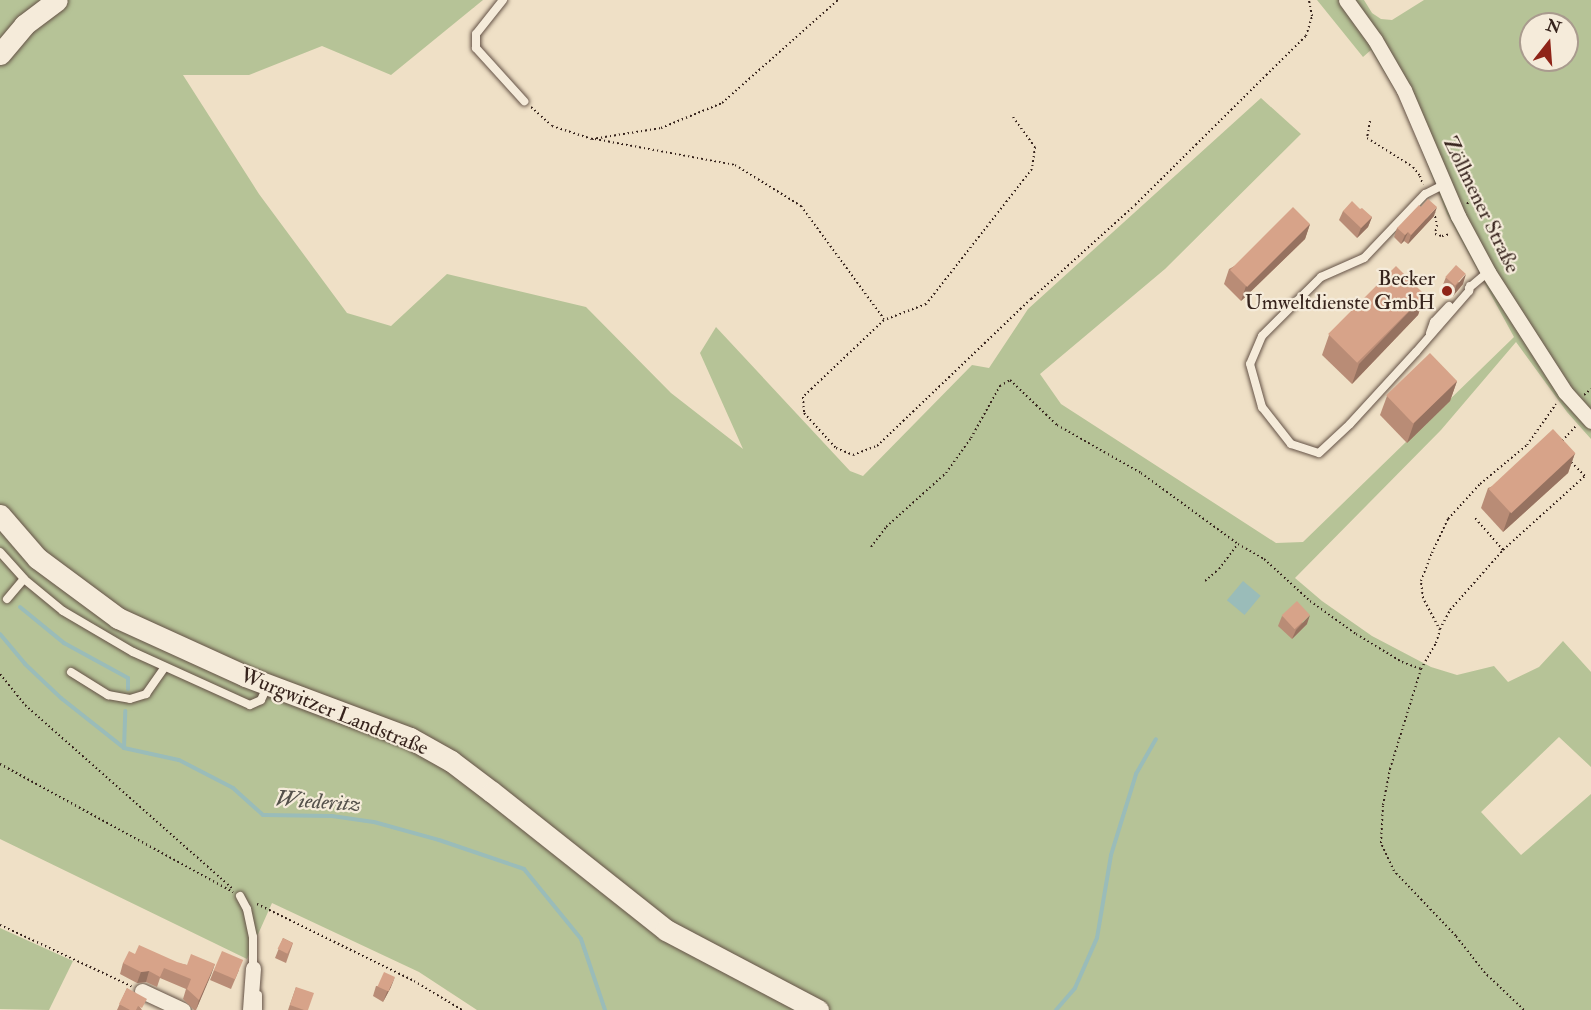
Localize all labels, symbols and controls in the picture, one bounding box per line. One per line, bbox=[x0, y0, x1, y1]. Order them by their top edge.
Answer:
north arrow bbox=[1519, 12, 1579, 72]
text: N bbox=[1544, 15, 1563, 38]
street label: Zöllmener Straße bbox=[1437, 133, 1525, 277]
place label: Becker Umweltdienste GmbH bbox=[1245, 266, 1435, 316]
marker: Becker Umweltdienste GmbH bbox=[1440, 284, 1454, 298]
street label: Wurgwitzer Landstraße bbox=[236, 663, 432, 761]
water label: Wiederitz bbox=[275, 786, 361, 818]

